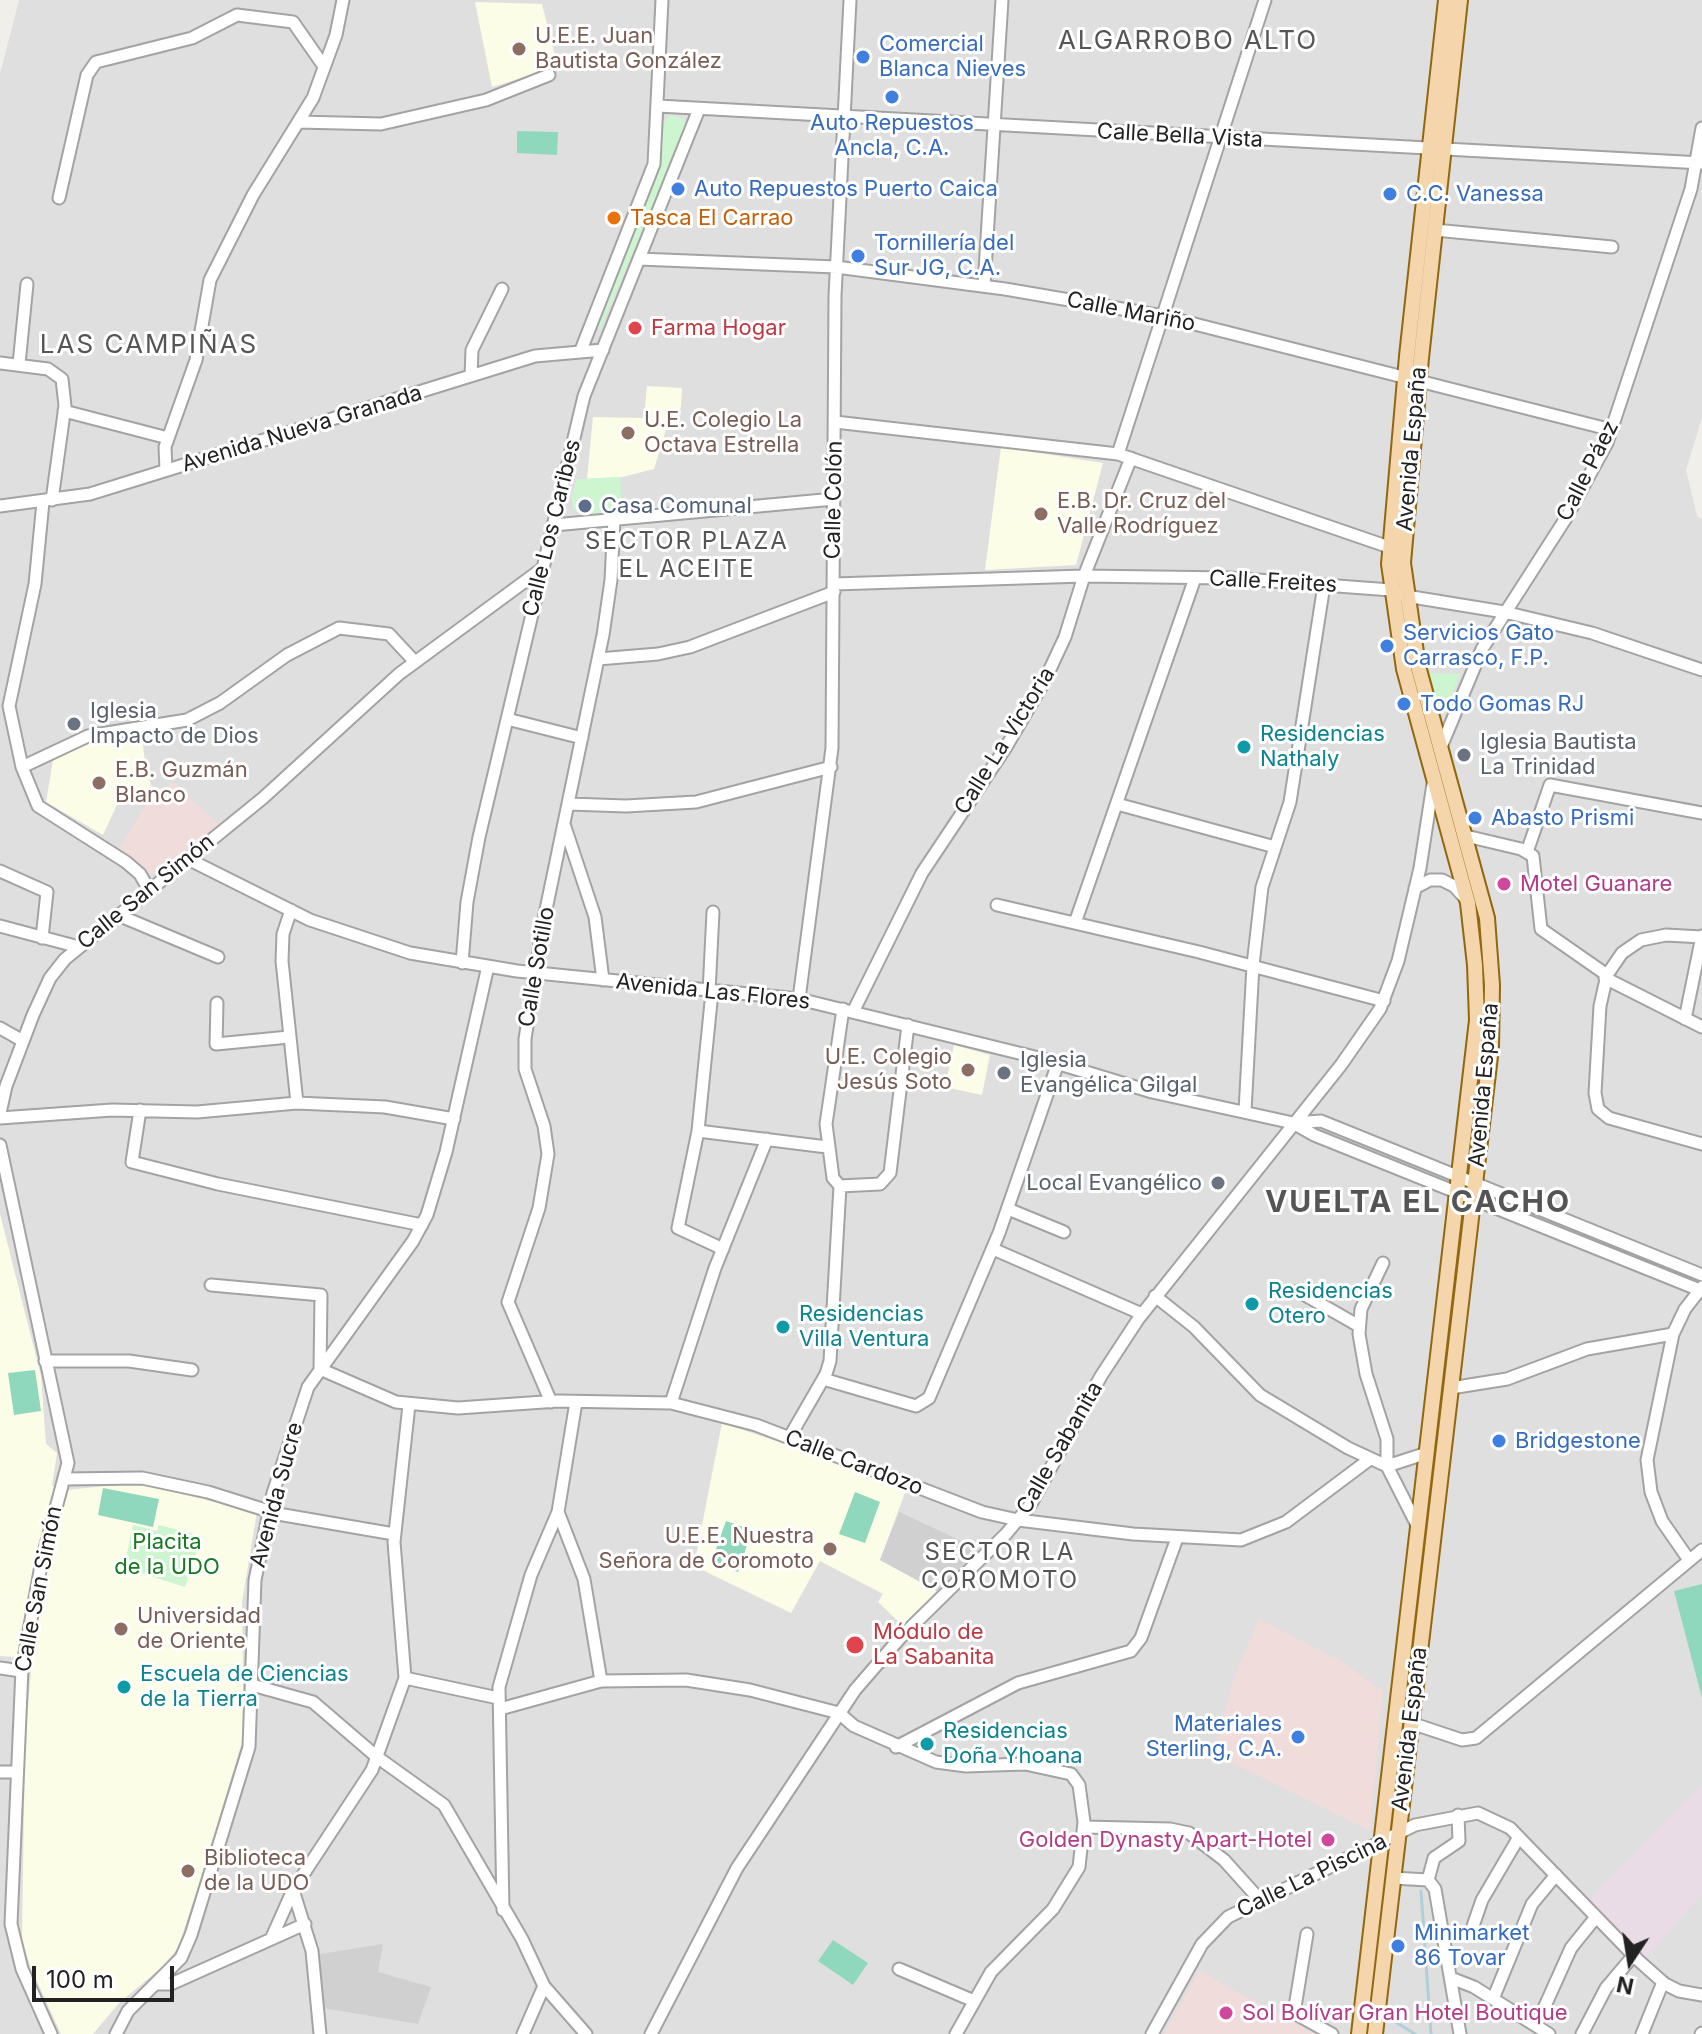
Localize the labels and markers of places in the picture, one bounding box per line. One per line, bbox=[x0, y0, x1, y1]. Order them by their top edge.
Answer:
place label: U.E.E. Juan Bautista González bbox=[535, 23, 722, 74]
place label: Comercial Blanca Nieves bbox=[879, 31, 1026, 82]
marker: U.E.E. Juan Bautista González bbox=[510, 40, 528, 58]
marker: Comercial Blanca Nieves bbox=[854, 48, 872, 66]
marker: Auto Repuestos Ancla, C.A. bbox=[883, 88, 901, 106]
place label: Auto Repuestos Ancla, C.A. bbox=[810, 110, 974, 162]
place label: Auto Repuestos Puerto Caica bbox=[694, 176, 998, 202]
marker: Auto Repuestos Puerto Caica bbox=[669, 180, 687, 198]
place label: C.C. Vanessa bbox=[1406, 181, 1544, 207]
marker: C.C. Vanessa bbox=[1381, 185, 1399, 203]
place label: Tasca El Carrao bbox=[630, 205, 793, 231]
marker: Tasca El Carrao bbox=[605, 209, 623, 227]
place label: Tornillería del Sur JG, C.A. bbox=[874, 230, 1014, 282]
marker: Tornillería del Sur JG, C.A. bbox=[849, 247, 867, 265]
place label: Farma Hogar bbox=[651, 315, 786, 341]
marker: Farma Hogar bbox=[626, 319, 644, 337]
place label: U.E. Colegio La Octava Estrella bbox=[644, 407, 802, 458]
marker: U.E. Colegio La Octava Estrella bbox=[619, 424, 637, 442]
place label: E.B. Dr. Cruz del Valle Rodríguez bbox=[1057, 488, 1226, 540]
place label: Casa Comunal bbox=[601, 493, 752, 519]
marker: Casa Comunal bbox=[576, 497, 594, 515]
marker: E.B. Dr. Cruz del Valle Rodríguez bbox=[1032, 505, 1050, 523]
place label: Servicios Gato Carrasco, F.P. bbox=[1403, 620, 1554, 672]
marker: Servicios Gato Carrasco, F.P. bbox=[1378, 637, 1396, 655]
place label: Todo Gomas RJ bbox=[1420, 691, 1584, 717]
marker: Todo Gomas RJ bbox=[1395, 695, 1413, 713]
place label: Iglesia Impacto de Dios bbox=[90, 698, 259, 750]
marker: Iglesia Impacto de Dios bbox=[65, 715, 83, 733]
place label: Residencias Nathaly bbox=[1260, 721, 1385, 772]
place label: Iglesia Bautista La Trinidad bbox=[1480, 729, 1637, 780]
marker: Residencias Nathaly bbox=[1235, 738, 1253, 756]
marker: Iglesia Bautista La Trinidad bbox=[1455, 746, 1473, 764]
place label: E.B. Guzmán Blanco bbox=[115, 757, 248, 808]
marker: E.B. Guzmán Blanco bbox=[90, 774, 108, 792]
place label: Abasto Prismi bbox=[1491, 805, 1634, 831]
marker: Abasto Prismi bbox=[1466, 809, 1484, 827]
place label: Motel Guanare bbox=[1520, 871, 1672, 897]
marker: Motel Guanare bbox=[1495, 875, 1513, 893]
place label: U.E. Colegio Jesús Soto bbox=[825, 1044, 952, 1096]
place label: Iglesia Evangélica Gilgal bbox=[1020, 1047, 1197, 1098]
marker: U.E. Colegio Jesús Soto bbox=[959, 1061, 977, 1079]
marker: Iglesia Evangélica Gilgal bbox=[995, 1064, 1013, 1082]
place label: Local Evangélico bbox=[1026, 1170, 1202, 1196]
marker: Local Evangélico bbox=[1209, 1174, 1227, 1192]
place label: Residencias Otero bbox=[1268, 1278, 1393, 1330]
marker: Residencias Otero bbox=[1243, 1295, 1261, 1313]
place label: Residencias Villa Ventura bbox=[799, 1301, 929, 1352]
marker: Residencias Villa Ventura bbox=[774, 1318, 792, 1336]
place label: Bridgestone bbox=[1515, 1428, 1641, 1454]
marker: Bridgestone bbox=[1490, 1432, 1508, 1450]
place label: U.E.E. Nuestra Señora de Coromoto bbox=[599, 1523, 814, 1574]
marker: U.E.E. Nuestra Señora de Coromoto bbox=[821, 1540, 839, 1558]
place label: Universidad de Oriente bbox=[137, 1603, 261, 1654]
place label: Módulo de La Sabanita bbox=[873, 1619, 994, 1670]
marker: Universidad de Oriente bbox=[112, 1620, 130, 1638]
marker: Módulo de La Sabanita bbox=[844, 1634, 866, 1656]
place label: Escuela de Ciencias de la Tierra bbox=[140, 1661, 349, 1712]
marker: Escuela de Ciencias de la Tierra bbox=[115, 1678, 133, 1696]
place label: Materiales Sterling, C.A. bbox=[1146, 1711, 1282, 1762]
place label: Residencias Doña Yhoana bbox=[943, 1718, 1083, 1770]
marker: Materiales Sterling, C.A. bbox=[1289, 1728, 1307, 1746]
marker: Residencias Doña Yhoana bbox=[918, 1735, 936, 1753]
place label: Golden Dynasty Apart-Hotel bbox=[1019, 1827, 1312, 1853]
marker: Golden Dynasty Apart-Hotel bbox=[1319, 1831, 1337, 1849]
place label: Biblioteca de la UDO bbox=[204, 1845, 309, 1896]
marker: Biblioteca de la UDO bbox=[179, 1862, 197, 1880]
place label: Minimarket 86 Tovar bbox=[1414, 1920, 1529, 1972]
marker: Minimarket 86 Tovar bbox=[1389, 1937, 1407, 1955]
place label: Sol Bolívar Gran Hotel Boutique bbox=[1242, 2000, 1568, 2026]
marker: Sol Bolívar Gran Hotel Boutique bbox=[1217, 2004, 1235, 2022]

